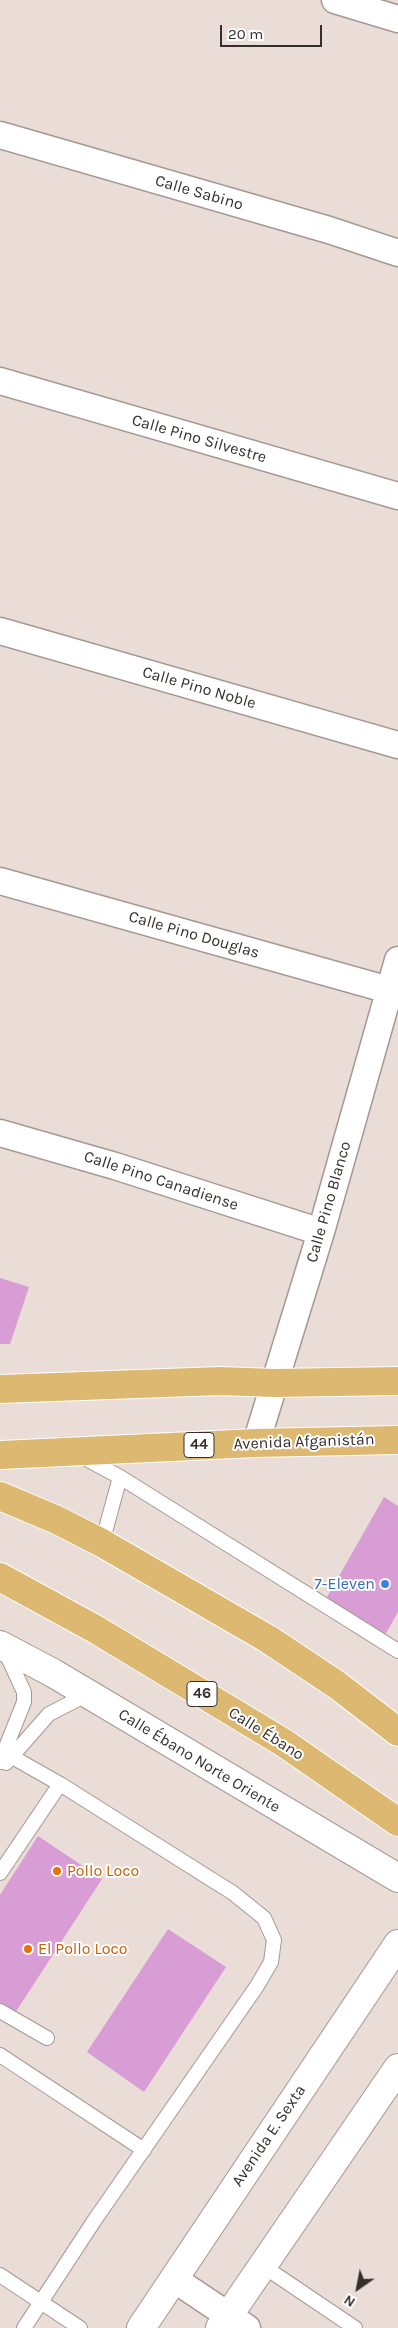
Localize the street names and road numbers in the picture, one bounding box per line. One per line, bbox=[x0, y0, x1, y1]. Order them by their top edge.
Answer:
street label: Calle Sabino bbox=[153, 171, 245, 215]
street label: Calle Pino Silvestre bbox=[130, 411, 268, 467]
street label: Calle Pino Noble bbox=[140, 663, 258, 713]
street label: Calle Pino Douglas bbox=[126, 907, 262, 963]
street label: Calle Pino Blanco bbox=[303, 1139, 355, 1265]
street label: Calle Pino Canadiense bbox=[81, 1147, 241, 1215]
street label: Avenida Afganistán bbox=[233, 1430, 375, 1454]
road number: 44 bbox=[184, 1432, 214, 1458]
road number: 46 bbox=[187, 1682, 217, 1706]
street label: Calle Ébano bbox=[225, 1703, 307, 1765]
street label: Calle Ébano Norte Oriente bbox=[115, 1705, 283, 1817]
street label: Avenida E. Sexta bbox=[228, 2082, 310, 2190]

